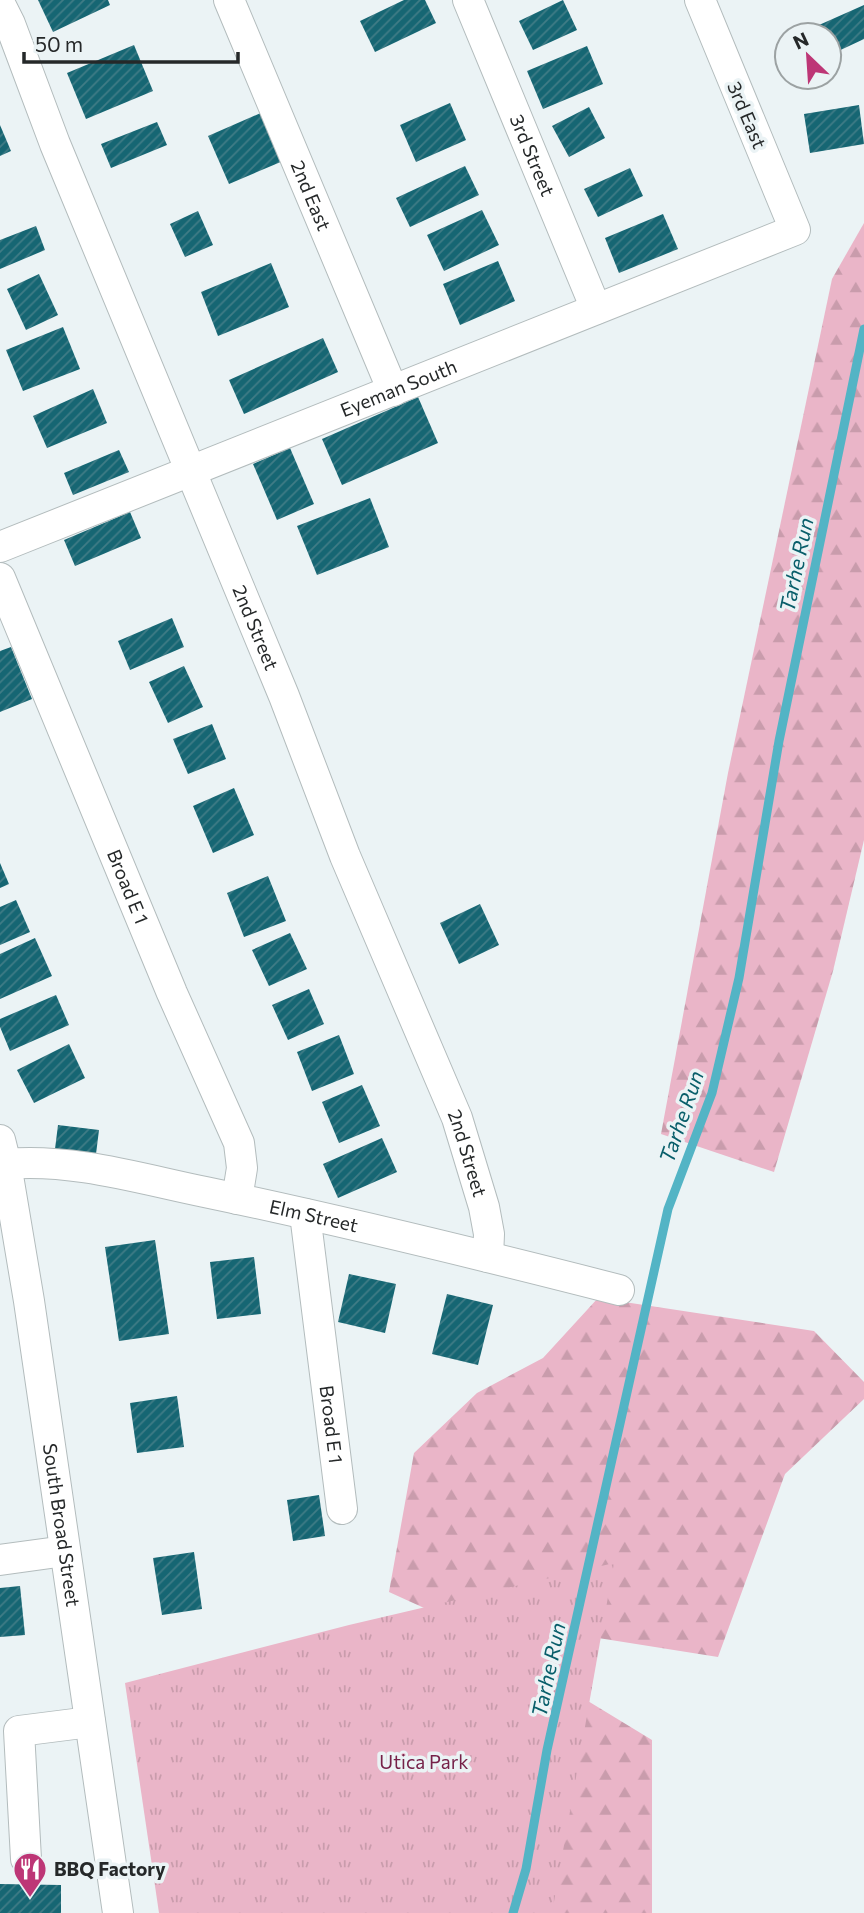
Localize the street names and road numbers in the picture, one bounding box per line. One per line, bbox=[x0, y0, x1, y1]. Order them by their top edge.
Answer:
street label: 3rd East bbox=[723, 78, 772, 152]
street label: 3rd Street bbox=[506, 111, 560, 200]
street label: 2nd East bbox=[287, 157, 336, 234]
street label: Eyeman South bbox=[337, 354, 460, 421]
street label: 2nd Street bbox=[228, 581, 284, 673]
street label: Broad E 1 bbox=[103, 846, 154, 927]
street label: 2nd Street bbox=[444, 1106, 492, 1199]
street label: Elm Street bbox=[267, 1194, 360, 1237]
street label: Broad E 1 bbox=[316, 1384, 348, 1465]
street label: South Broad Street bbox=[39, 1442, 85, 1608]

